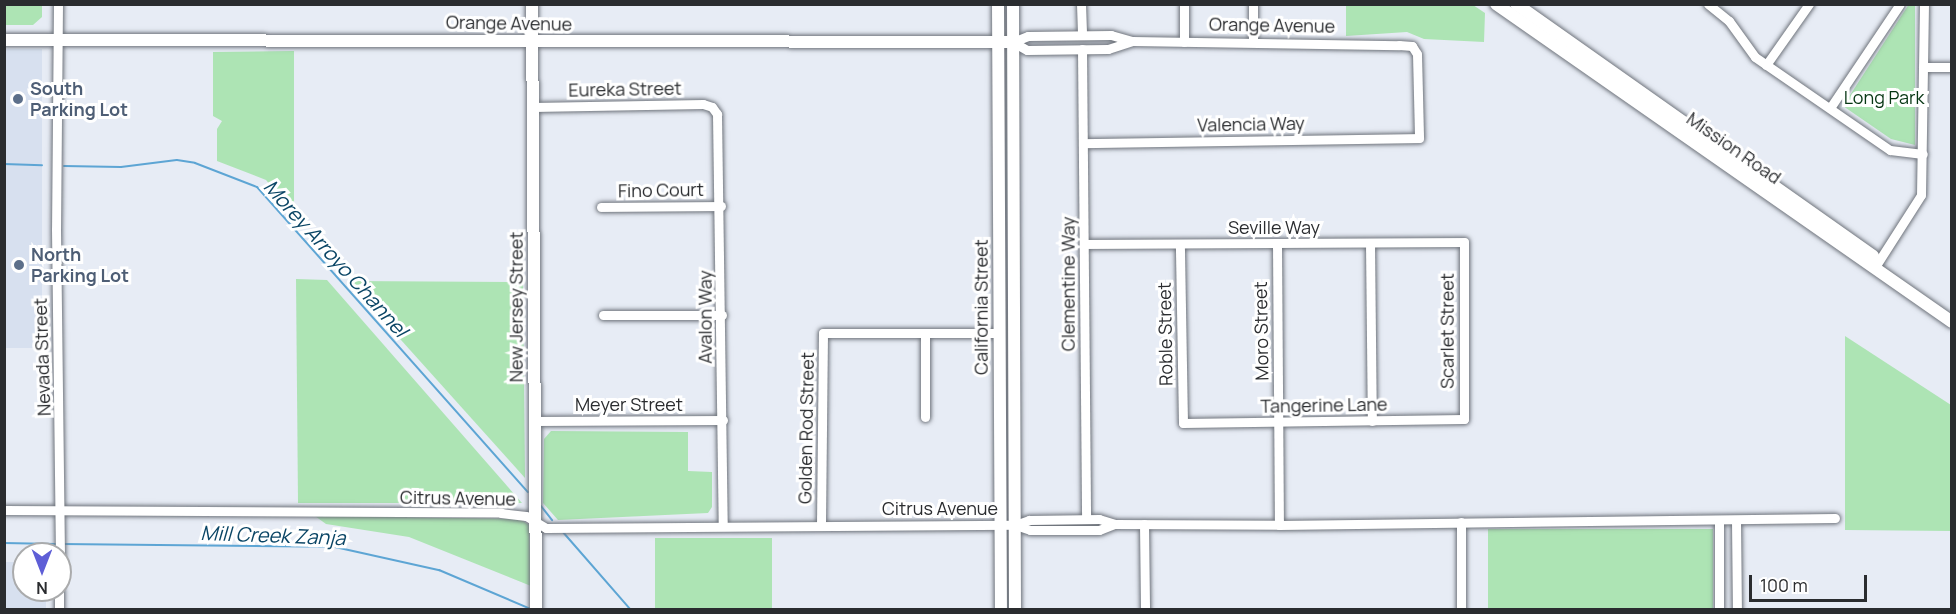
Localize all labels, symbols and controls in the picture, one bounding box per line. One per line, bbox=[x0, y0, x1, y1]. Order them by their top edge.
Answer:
street label: Orange Avenue bbox=[446, 11, 572, 35]
street label: Orange Avenue bbox=[1209, 13, 1335, 37]
street label: Eureka Street bbox=[568, 77, 682, 101]
place label: South Parking Lot bbox=[30, 78, 128, 121]
park label: Long Park bbox=[1844, 86, 1924, 108]
marker: South Parking Lot bbox=[11, 92, 25, 106]
street label: Mission Road bbox=[1683, 108, 1785, 188]
street label: Valencia Way bbox=[1197, 112, 1305, 136]
water label: Morey Arroyo Channel bbox=[259, 174, 413, 342]
street label: Fino Court bbox=[618, 178, 704, 202]
street label: Seville Way bbox=[1228, 216, 1320, 238]
street label: Clementine Way bbox=[1057, 217, 1079, 351]
street label: New Jersey Street bbox=[505, 232, 527, 382]
street label: California Street bbox=[970, 239, 992, 375]
place label: North Parking Lot bbox=[31, 244, 129, 286]
marker: North Parking Lot bbox=[12, 258, 26, 272]
street label: Avalon Way bbox=[694, 270, 716, 364]
street label: Scarlet Street bbox=[1436, 273, 1458, 389]
street label: Moro Street bbox=[1249, 281, 1273, 381]
street label: Roble Street bbox=[1153, 282, 1177, 386]
street label: Nevada Street bbox=[29, 298, 55, 416]
street label: Golden Rod Street bbox=[794, 352, 818, 504]
street label: Meyer Street bbox=[575, 393, 683, 415]
street label: Tangerine Lane bbox=[1260, 393, 1388, 417]
street label: Citrus Avenue bbox=[400, 486, 516, 510]
street label: Citrus Avenue bbox=[882, 497, 998, 519]
water label: Mill Creek Zanja bbox=[200, 520, 346, 550]
north arrow bbox=[12, 542, 72, 602]
scale bar bbox=[1752, 563, 1870, 601]
text: 100 m bbox=[1760, 573, 1808, 597]
text: N bbox=[36, 577, 48, 599]

